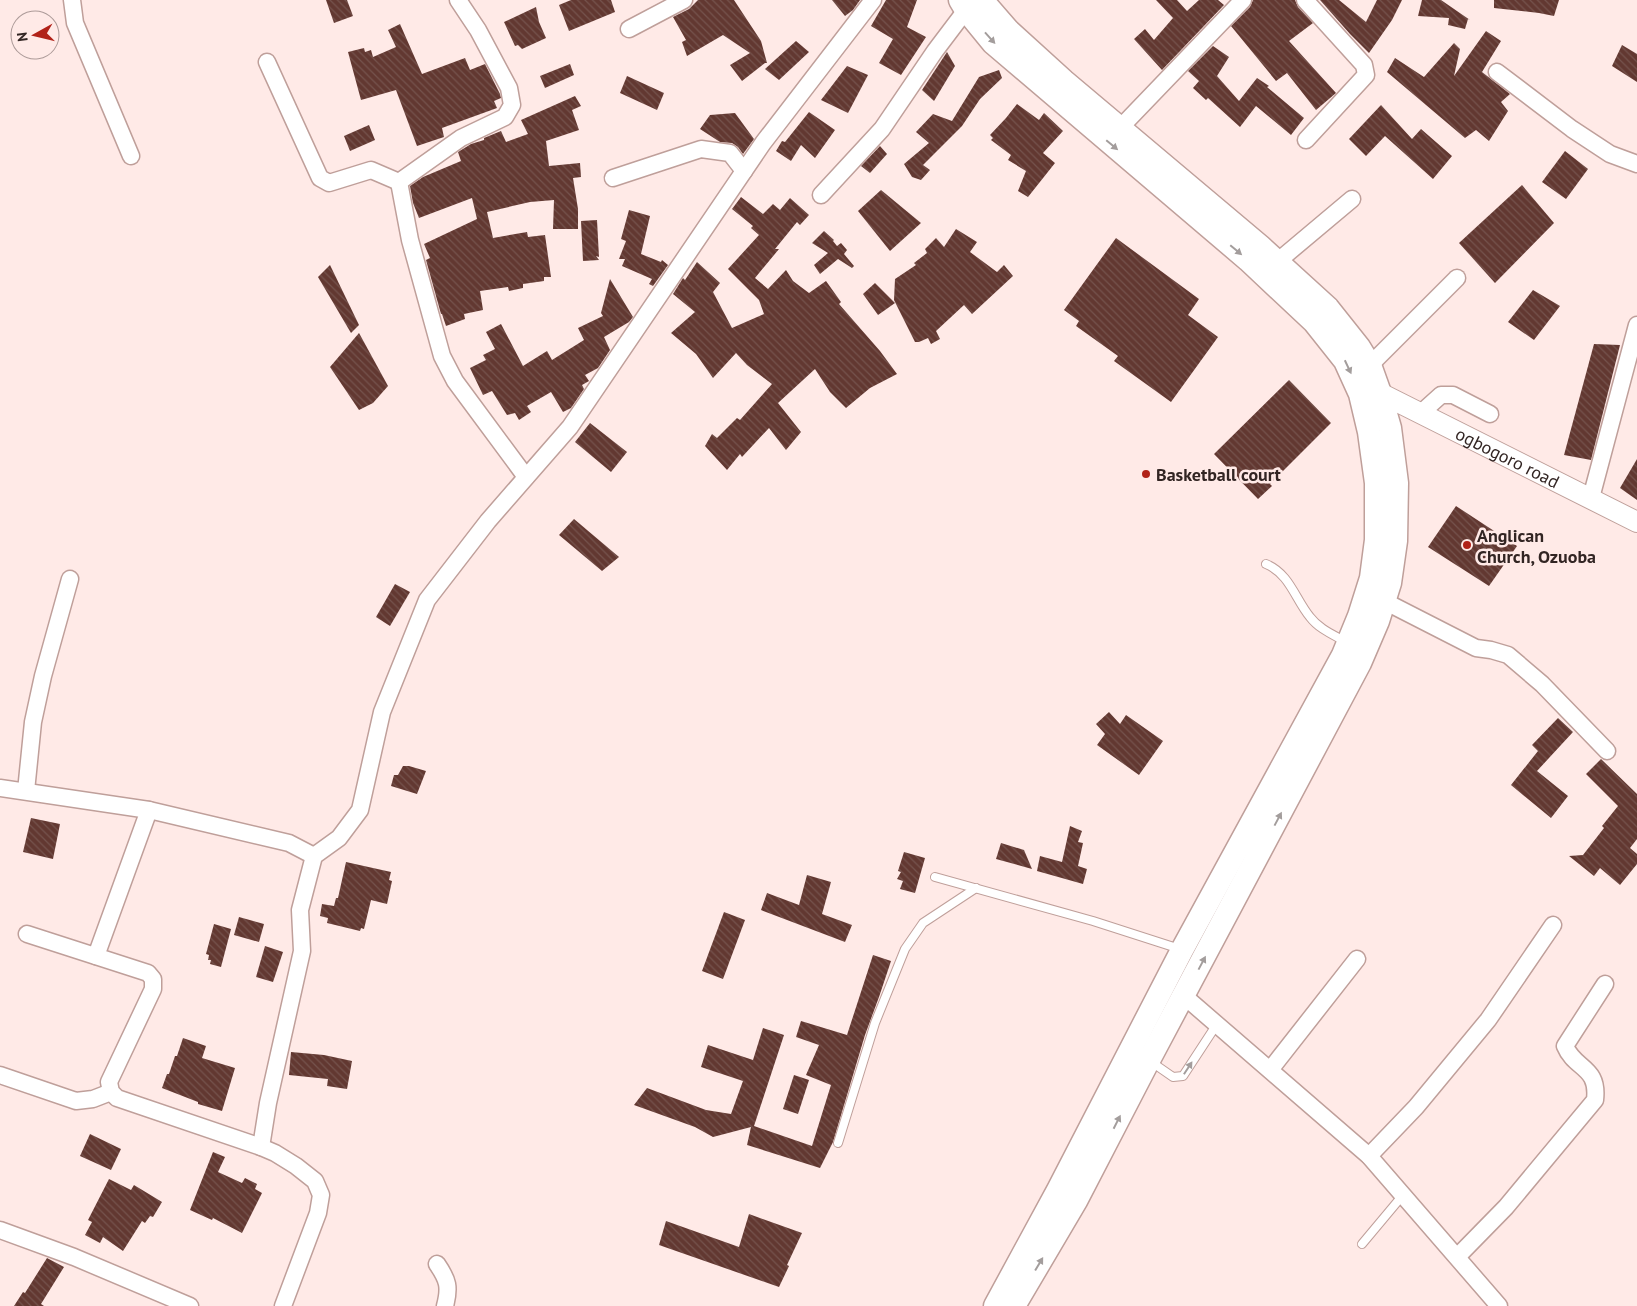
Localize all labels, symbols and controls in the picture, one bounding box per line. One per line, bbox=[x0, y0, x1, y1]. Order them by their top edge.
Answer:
north arrow bbox=[10, 10, 60, 60]
text: N bbox=[13, 31, 32, 43]
one-way arrow bbox=[984, 32, 996, 44]
one-way arrow bbox=[1105, 140, 1118, 151]
one-way arrow bbox=[1230, 244, 1242, 256]
one-way arrow bbox=[1344, 360, 1352, 374]
street label: ogbogoro road bbox=[1452, 421, 1563, 493]
place label: Basketball court bbox=[1156, 463, 1282, 486]
marker: Basketball court bbox=[1140, 468, 1152, 480]
place label: Anglican Church, Ozuoba bbox=[1477, 524, 1596, 568]
marker: Anglican Church, Ozuoba bbox=[1461, 539, 1473, 551]
one-way arrow bbox=[1274, 812, 1282, 826]
one-way arrow bbox=[1197, 956, 1206, 969]
one-way arrow bbox=[1183, 1062, 1193, 1075]
one-way arrow bbox=[1113, 1114, 1121, 1129]
one-way arrow bbox=[1035, 1257, 1044, 1271]

